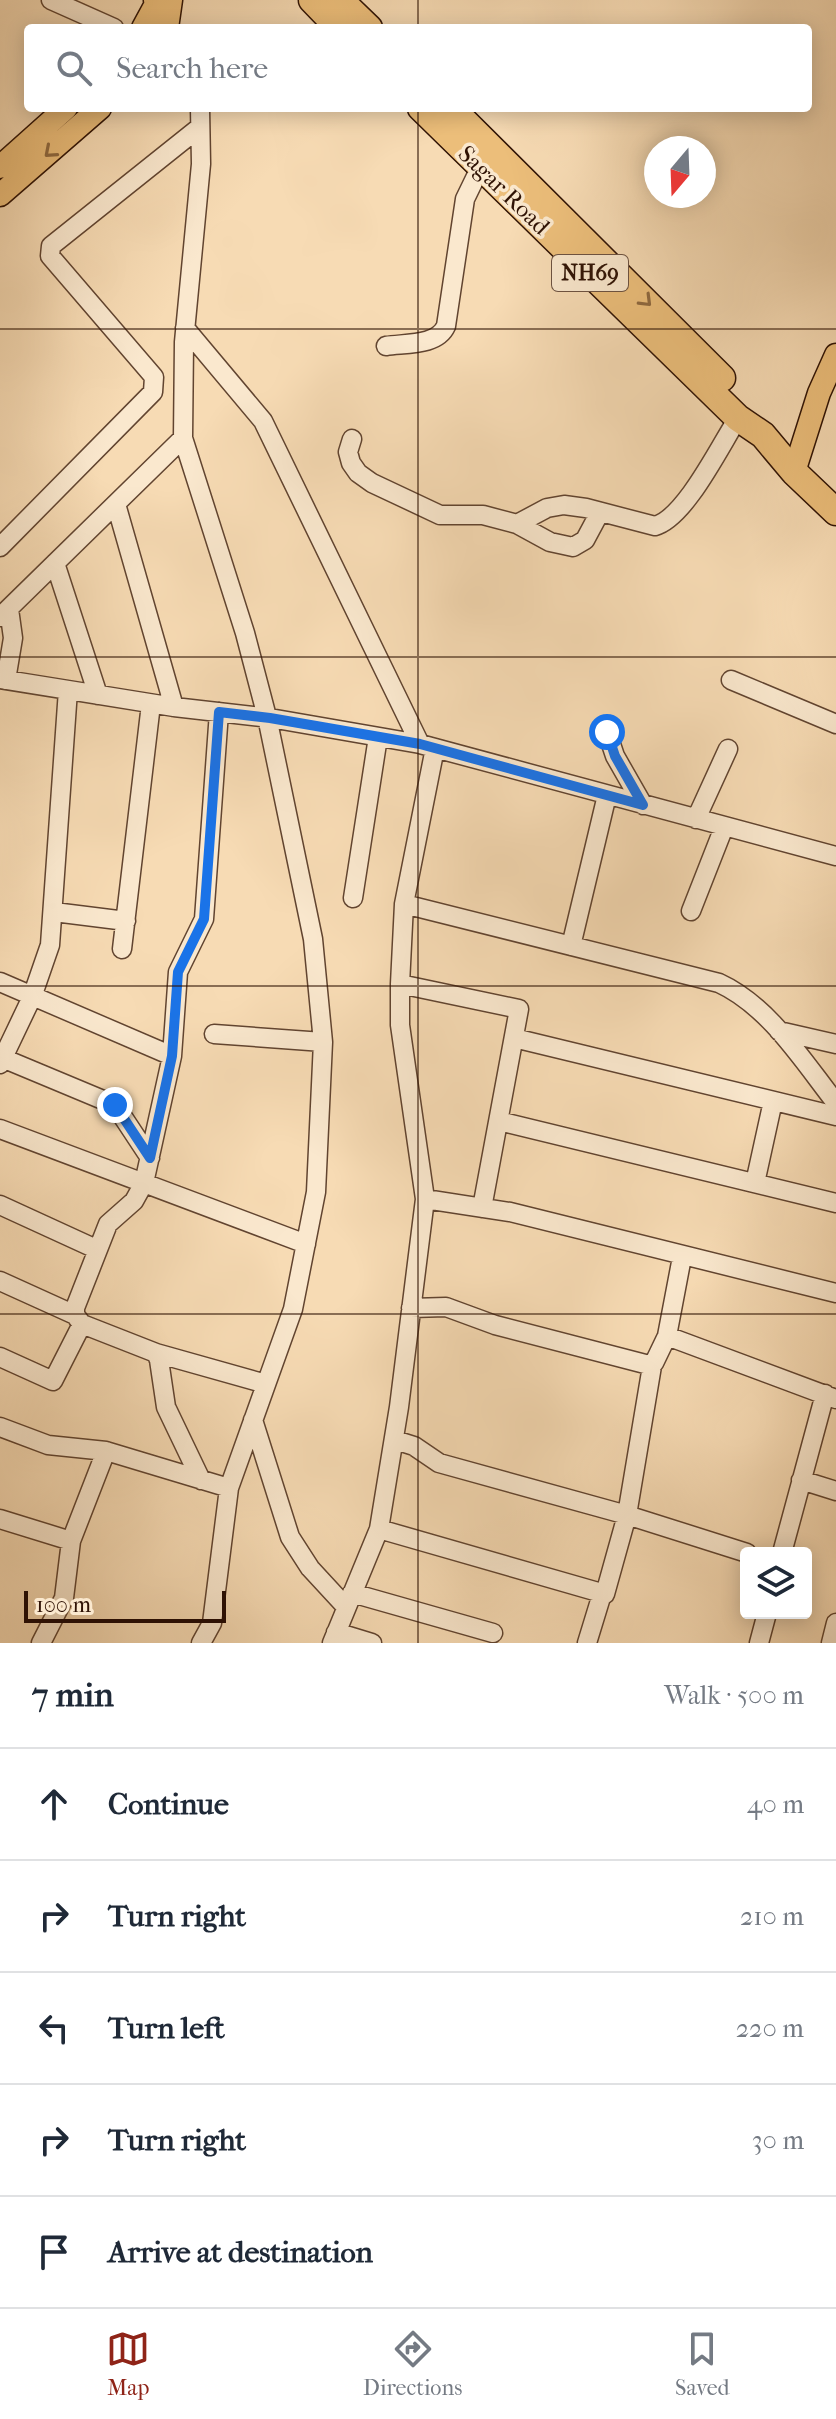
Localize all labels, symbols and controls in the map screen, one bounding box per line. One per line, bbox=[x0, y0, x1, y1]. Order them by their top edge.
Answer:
search box bbox=[24, 24, 812, 112]
icon: search bbox=[52, 46, 96, 90]
text: Search here bbox=[116, 51, 268, 86]
north arrow bbox=[644, 136, 716, 208]
street label: Sagar Road bbox=[452, 140, 556, 241]
one-way arrow bbox=[45, 142, 60, 157]
road number: NH69 bbox=[552, 255, 628, 291]
one-way arrow bbox=[637, 292, 651, 306]
route start bbox=[589, 714, 625, 750]
route end bbox=[97, 1087, 133, 1123]
map controls bbox=[740, 1547, 812, 1619]
button: layers bbox=[740, 1547, 812, 1619]
scale bar bbox=[24, 1587, 226, 1623]
text: 100 m bbox=[36, 1592, 91, 1618]
text: 7 min bbox=[32, 1675, 114, 1715]
text: Walk · 500 m bbox=[664, 1680, 804, 1711]
icon: ahead bbox=[32, 1782, 76, 1826]
text: Continue bbox=[108, 1787, 229, 1822]
text: 40 m bbox=[747, 1789, 804, 1820]
icon: right bbox=[32, 1894, 76, 1938]
text: Turn right bbox=[108, 1899, 246, 1934]
text: 210 m bbox=[740, 1901, 804, 1932]
icon: left bbox=[32, 2006, 76, 2050]
text: Turn left bbox=[108, 2011, 225, 2046]
text: 220 m bbox=[736, 2013, 804, 2044]
icon: right bbox=[32, 2118, 76, 2162]
text: Turn right bbox=[108, 2123, 246, 2158]
text: 30 m bbox=[752, 2125, 804, 2156]
icon: arrive bbox=[32, 2230, 76, 2274]
text: Arrive at destination bbox=[108, 2235, 373, 2270]
tab: Map bbox=[106, 2327, 150, 2401]
tab: Directions bbox=[363, 2327, 462, 2401]
tab: Saved bbox=[675, 2327, 730, 2401]

